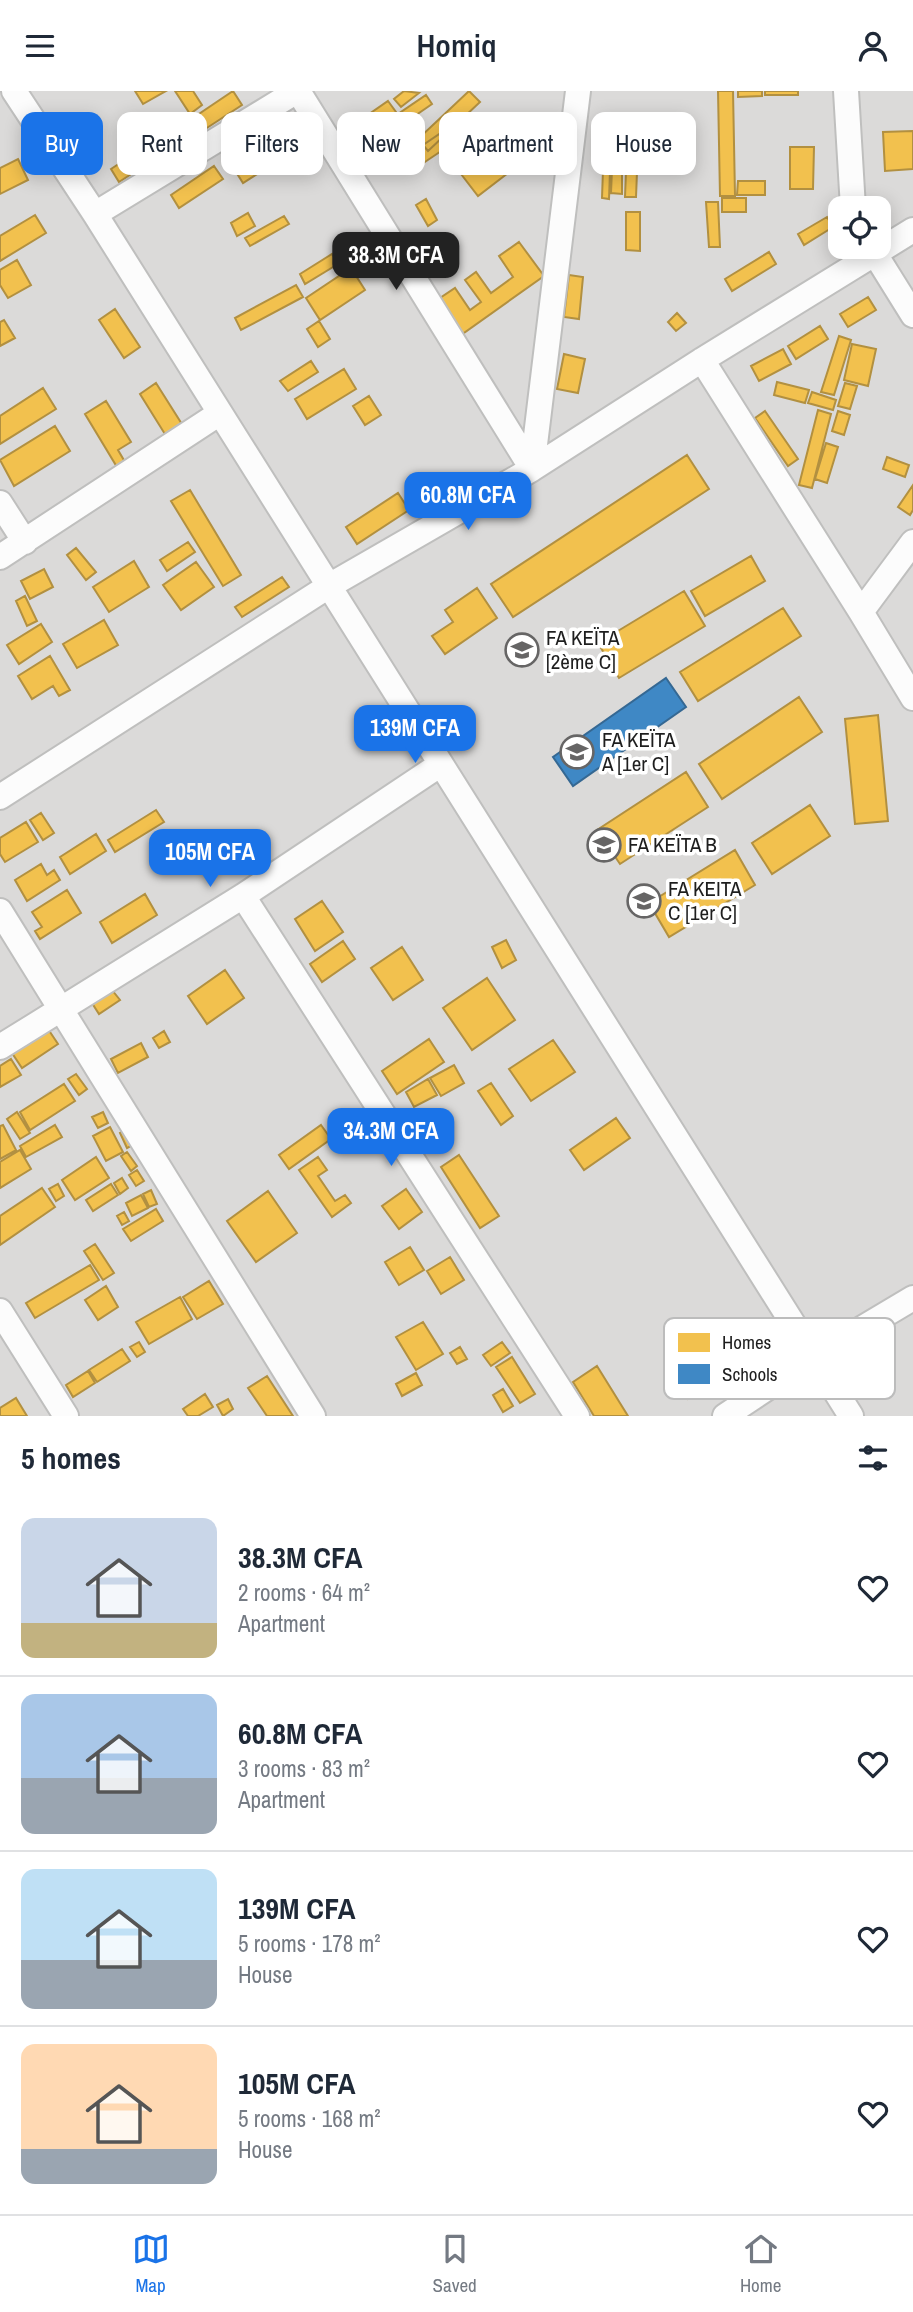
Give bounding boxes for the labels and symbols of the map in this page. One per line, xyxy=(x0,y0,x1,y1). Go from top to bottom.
pin: 38.3M CFA xyxy=(316,233,476,292)
pin: 60.8M CFA xyxy=(388,473,548,532)
place label: FA KEÏTA [2ème C] xyxy=(546,623,620,676)
school or university icon: FA KEÏTA [2ème C] xyxy=(503,631,541,669)
pin: 139M CFA xyxy=(343,705,487,765)
place label: FA KEÏTA A [1er C] xyxy=(601,725,676,778)
school or university icon: FA KEÏTA A [1er C] xyxy=(558,733,596,771)
school or university icon: FA KEÏTA B xyxy=(585,826,623,864)
pin: 105M CFA xyxy=(138,829,282,889)
place label: FA KEÏTA B xyxy=(628,830,717,859)
place label: FA KEITA C [1er C] xyxy=(668,874,742,927)
school or university icon: FA KEITA C [1er C] xyxy=(625,882,663,920)
pin: 34.3M CFA xyxy=(311,1109,471,1168)
legend xyxy=(664,1318,895,1399)
text: Homes xyxy=(722,1329,772,1355)
text: Schools xyxy=(722,1361,778,1387)

